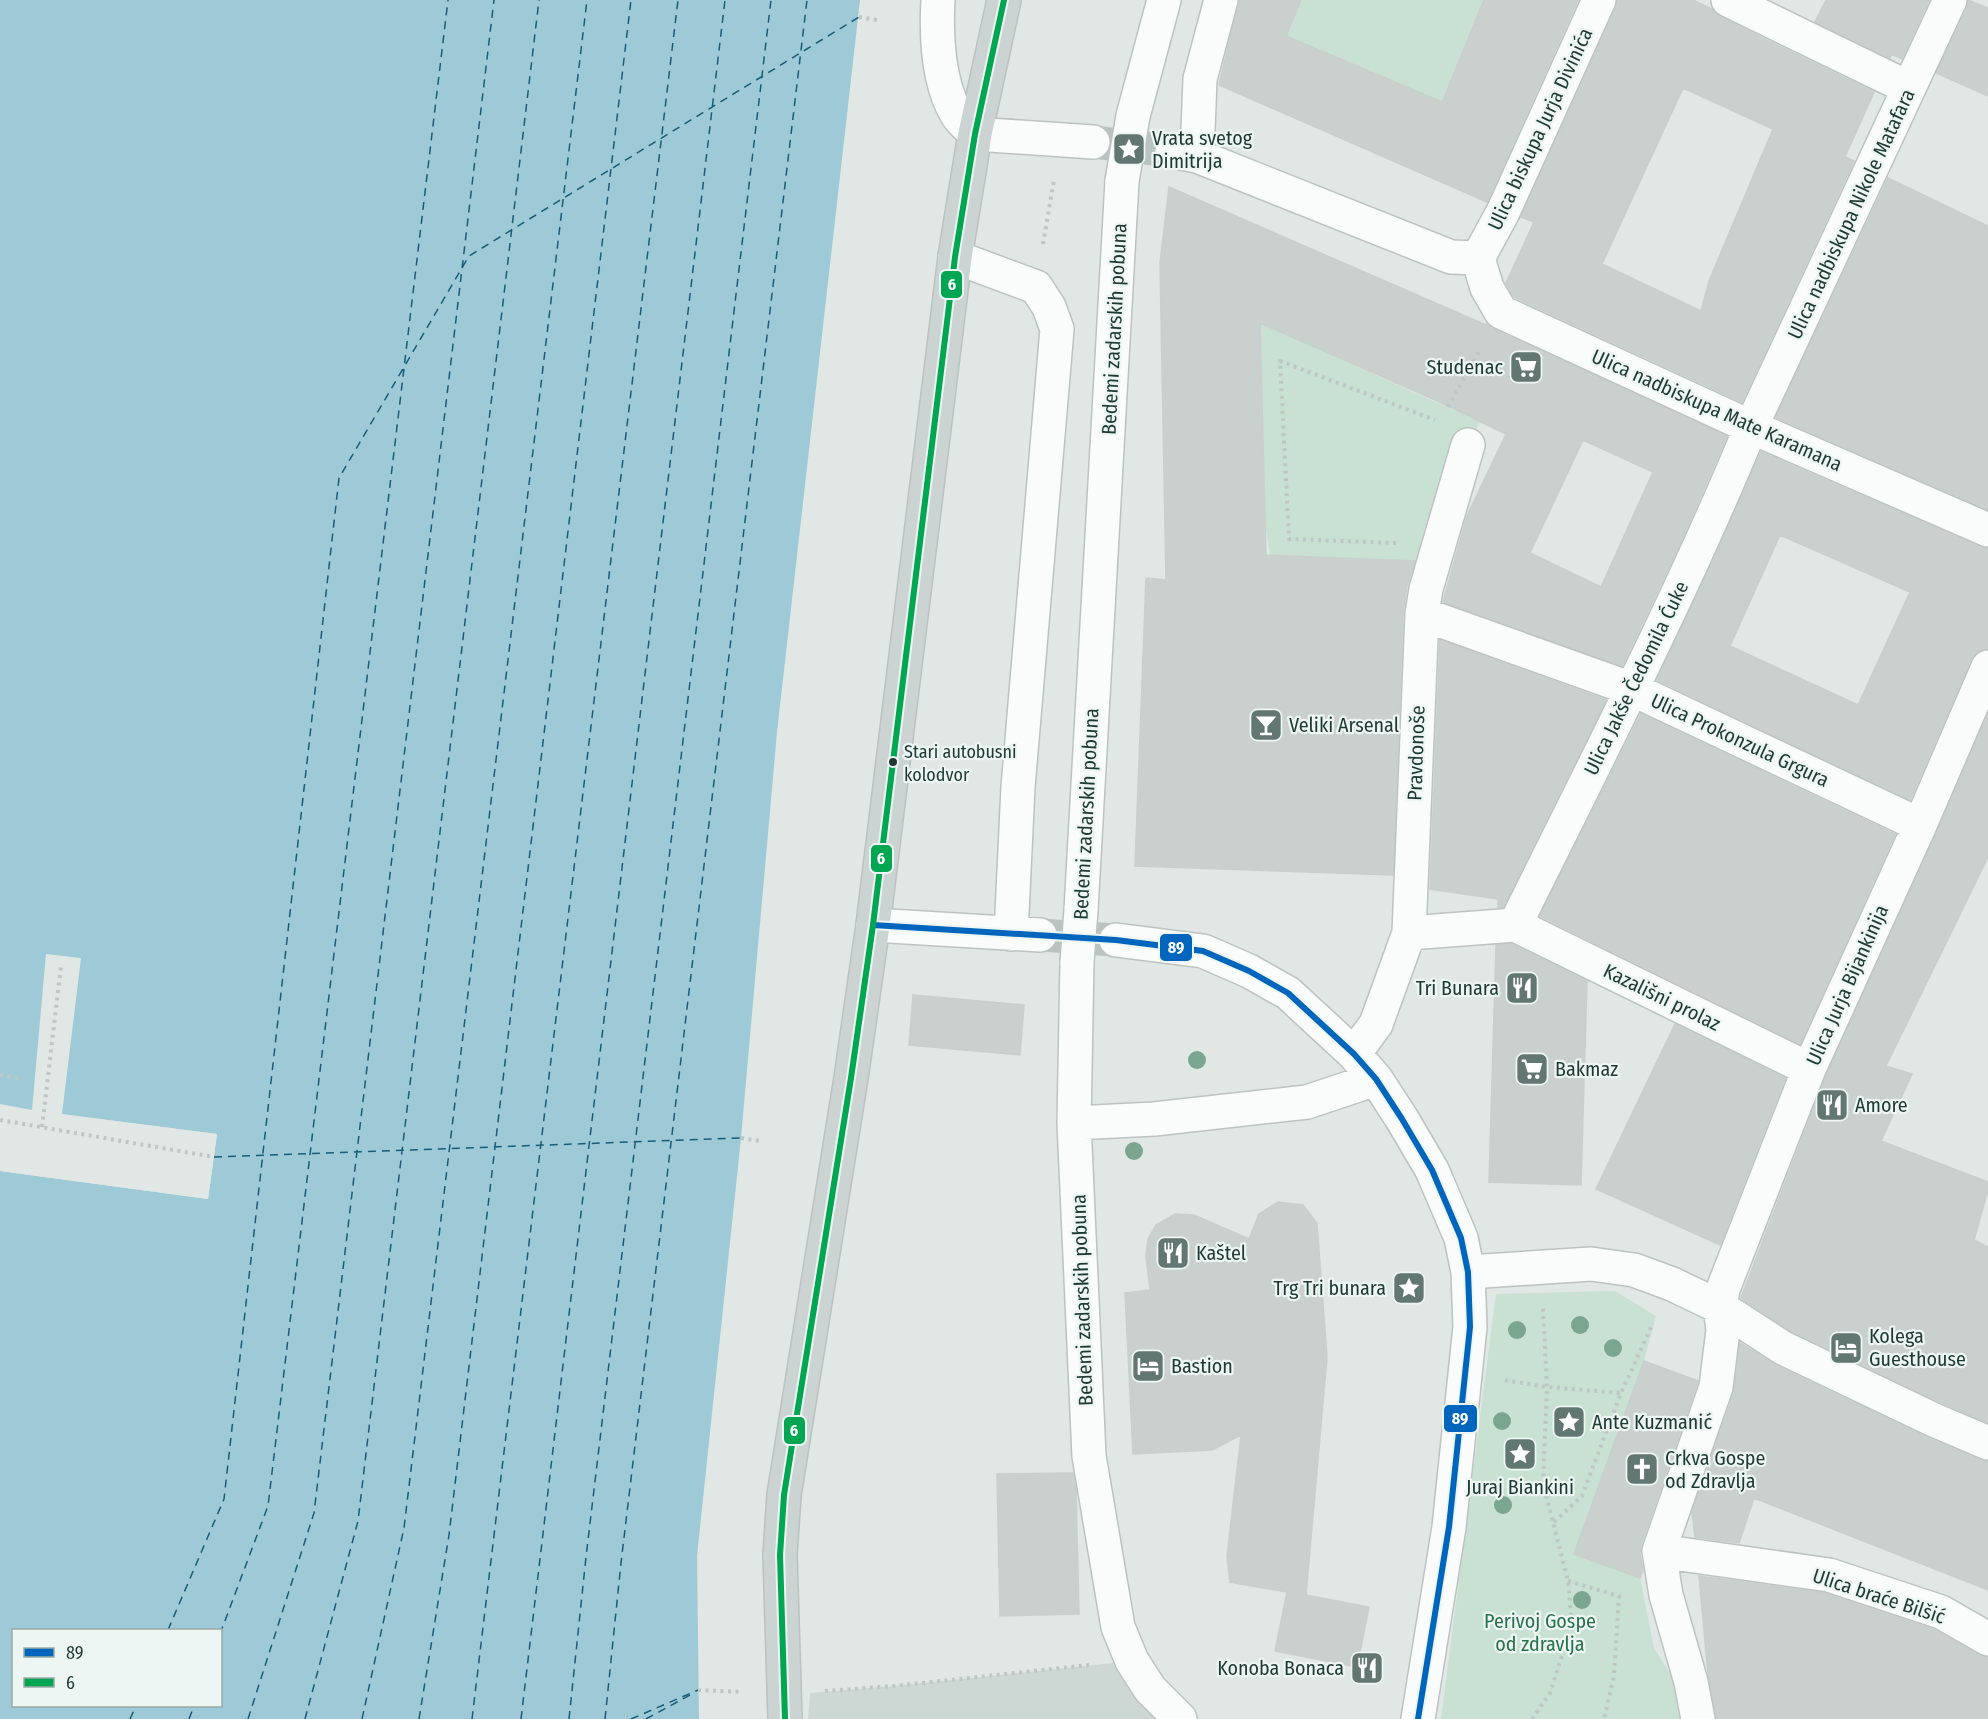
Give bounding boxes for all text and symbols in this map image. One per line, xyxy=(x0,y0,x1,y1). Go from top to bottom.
street label: Ulica biskupa Jurja Divinića xyxy=(1483,24,1597,234)
street label: Ulica nadbiskupa Nikole Matafara xyxy=(1782,85,1920,343)
place label: Vrata svetog Dimitrija xyxy=(1152,126,1253,173)
place icon: Vrata svetog Dimitrija xyxy=(1111,131,1147,167)
street label: Bedemi zadarskih pobuna xyxy=(1096,223,1132,435)
line badge: 6 xyxy=(940,270,963,299)
text: 6 xyxy=(948,275,956,294)
street label: Ulica nadbiskupa Mate Karamana xyxy=(1588,344,1846,476)
supermarket icon: Studenac xyxy=(1508,349,1544,385)
place label: Studenac xyxy=(1427,355,1503,379)
street label: Ulica Jakše Čedomila Ćuke xyxy=(1579,577,1693,779)
street label: Ulica Prokonzula Grgura xyxy=(1647,688,1833,792)
street label: Pravdonoše xyxy=(1402,705,1430,801)
bar icon: Veliki Arsenal xyxy=(1248,707,1284,743)
street label: Bedemi zadarskih pobuna xyxy=(1068,708,1104,920)
place label: Veliki Arsenal xyxy=(1289,713,1399,737)
place label: Stari autobusni kolodvor xyxy=(904,741,1017,786)
marker: Stari autobusni kolodvor xyxy=(887,756,899,768)
line badge: 6 xyxy=(870,844,893,873)
text: 6 xyxy=(877,849,885,868)
street label: Ulica Jurja Bijankinija xyxy=(1801,901,1893,1069)
line badge: 89 xyxy=(1159,933,1193,962)
text: 89 xyxy=(1168,938,1184,957)
street label: Kazališni prolaz xyxy=(1600,958,1724,1036)
restaurant icon: Tri Bunara xyxy=(1504,970,1540,1006)
place label: Tri Bunara xyxy=(1416,976,1499,1000)
supermarket icon: Bakmaz xyxy=(1514,1051,1550,1087)
place label: Bakmaz xyxy=(1555,1057,1618,1081)
restaurant icon: Amore xyxy=(1814,1087,1850,1123)
place label: Amore xyxy=(1855,1093,1908,1117)
street label: Bedemi zadarskih pobuna xyxy=(1066,1194,1098,1406)
restaurant icon: Kaštel xyxy=(1155,1235,1191,1271)
place label: Kaštel xyxy=(1196,1241,1246,1265)
place icon: Trg Tri bunara xyxy=(1391,1270,1427,1306)
place label: Trg Tri bunara xyxy=(1274,1276,1386,1300)
place label: Kolega Guesthouse xyxy=(1869,1324,1966,1371)
hotel icon: Kolega Guesthouse xyxy=(1828,1330,1864,1366)
hotel icon: Bastion xyxy=(1130,1348,1166,1384)
place label: Bastion xyxy=(1171,1354,1233,1378)
line badge: 89 xyxy=(1443,1404,1478,1433)
place icon: Ante Kuzmanić xyxy=(1551,1404,1587,1440)
text: 89 xyxy=(1452,1409,1468,1428)
place label: Ante Kuzmanić xyxy=(1592,1410,1712,1434)
line badge: 6 xyxy=(783,1416,806,1445)
text: 6 xyxy=(790,1421,798,1440)
place icon: Juraj Biankini xyxy=(1502,1436,1538,1472)
place label: Crkva Gospe od Zdravlja xyxy=(1665,1446,1765,1493)
church icon: Crkva Gospe od Zdravlja xyxy=(1624,1451,1660,1487)
place label: Juraj Biankini xyxy=(1466,1475,1574,1499)
street label: Ulica braće Bilšić xyxy=(1810,1563,1949,1629)
park label: Perivoj Gospe od zdravlja xyxy=(1484,1609,1596,1656)
legend xyxy=(12,1629,222,1707)
text: 89 xyxy=(66,1642,84,1664)
restaurant icon: Konoba Bonaca xyxy=(1349,1650,1385,1686)
place label: Konoba Bonaca xyxy=(1217,1656,1344,1680)
text: 6 xyxy=(66,1672,75,1694)

